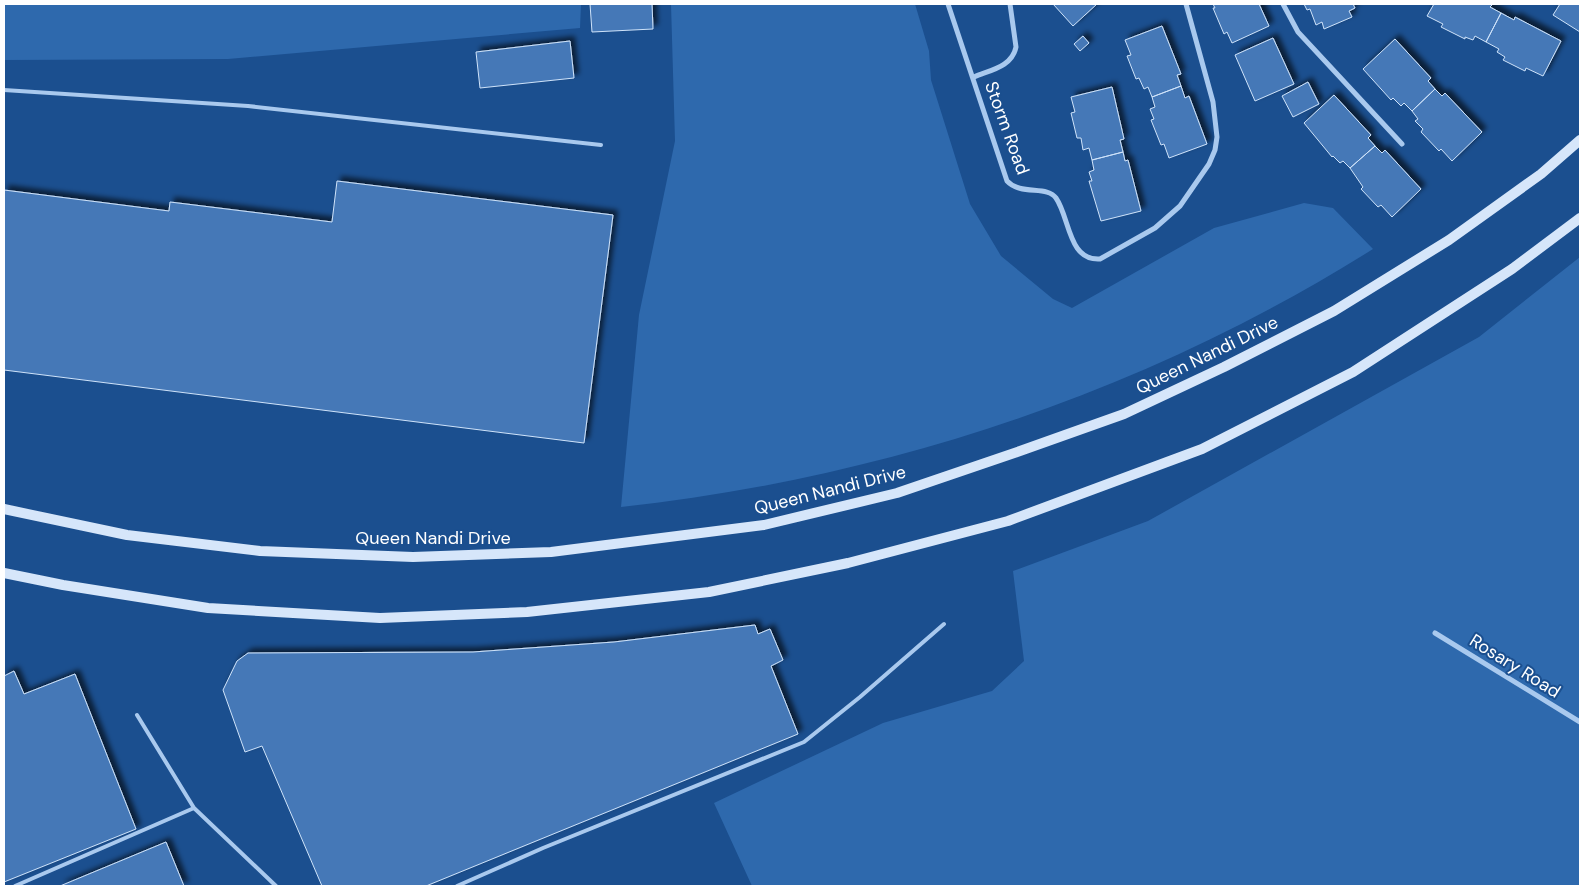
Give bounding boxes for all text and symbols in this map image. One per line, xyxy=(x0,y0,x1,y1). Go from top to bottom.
street label: Storm Road xyxy=(979,78,1035,178)
street label: Queen Nandi Drive xyxy=(1132,310,1282,400)
street label: Queen Nandi Drive xyxy=(752,460,908,520)
street label: Queen Nandi Drive xyxy=(355,526,511,550)
street label: Rosary Road xyxy=(1465,629,1565,703)

